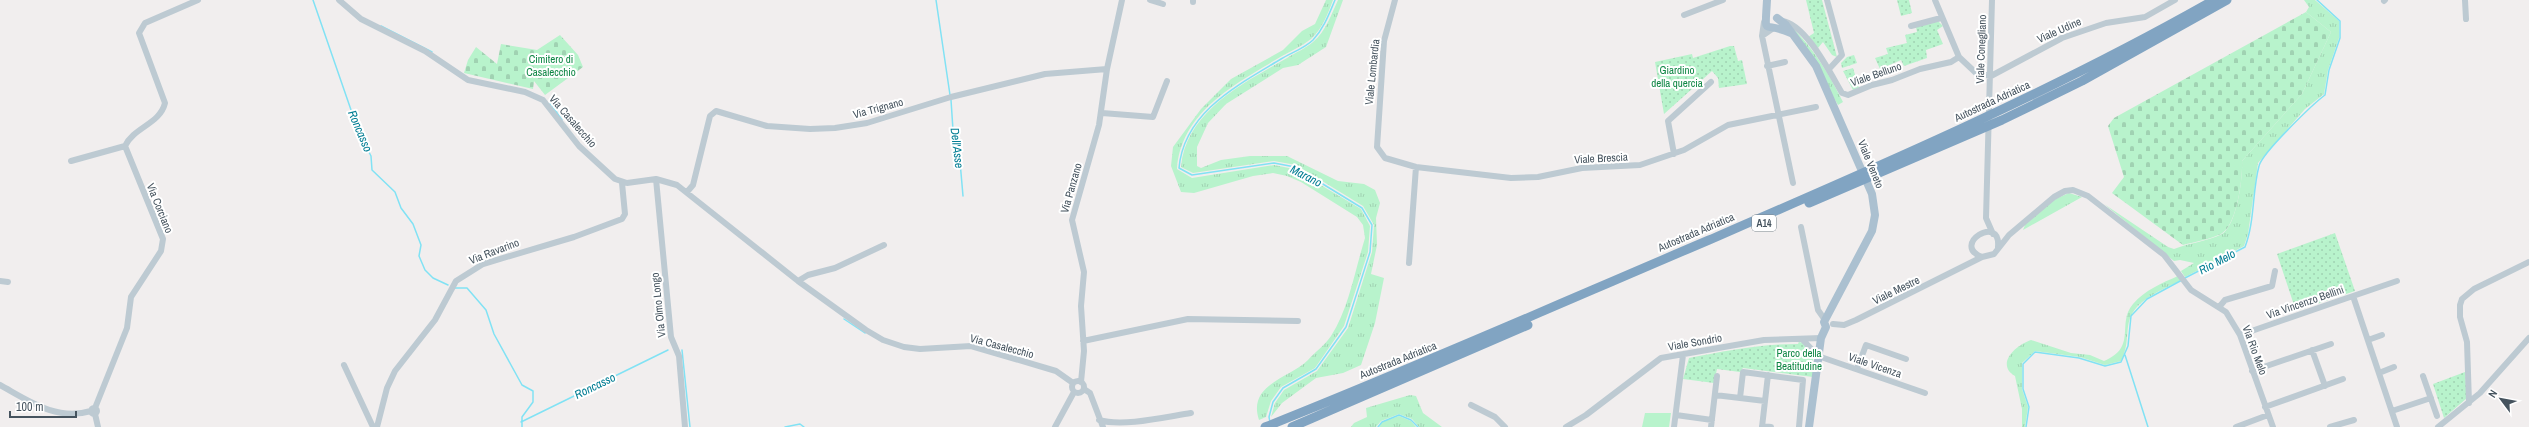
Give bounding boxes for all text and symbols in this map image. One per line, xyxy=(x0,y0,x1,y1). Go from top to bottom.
street label: Viale Conegliano xyxy=(1973,14,1989,84)
street label: Viale Udine xyxy=(2035,14,2083,46)
street label: Viale Lombardia xyxy=(1362,38,1382,106)
park label: Cimitero di Casalecchio xyxy=(526,52,576,79)
street label: Viale Belluno xyxy=(1849,59,1903,89)
park label: Giardino della quercia xyxy=(1651,63,1703,90)
street label: Autostrada Adriatica xyxy=(1951,77,2032,125)
street label: Via Casalecchio xyxy=(546,92,600,150)
street label: Via Trignano xyxy=(851,95,905,121)
water label: Roncasso xyxy=(344,108,376,155)
water label: Dell'Asse xyxy=(947,127,967,170)
street label: Viale Veneto xyxy=(1855,138,1887,190)
street label: Viale Brescia xyxy=(1574,150,1628,166)
street label: Via Panzano xyxy=(1057,161,1085,215)
water label: Marano xyxy=(1287,161,1325,191)
street label: Via Corciano xyxy=(144,181,176,235)
street label: Autostrada Adriatica xyxy=(1655,210,1736,255)
road number: A14 xyxy=(1752,215,1776,231)
street label: Via Ravarino xyxy=(467,235,521,267)
water label: Rio Melo xyxy=(2196,245,2239,278)
street label: Via Olmo Longo xyxy=(648,272,668,338)
street label: Viale Mestre xyxy=(1870,273,1922,307)
street label: Via Vincenzo Bellini xyxy=(2264,282,2346,322)
street label: Via Rio Melo xyxy=(2240,323,2270,377)
street label: Viale Sondrio xyxy=(1667,330,1723,354)
street label: Via Casalecchio xyxy=(969,331,1035,361)
street label: Autostrada Adriatica xyxy=(1357,338,1439,382)
park label: Parco della Beatitudine xyxy=(1776,346,1822,373)
street label: Viale Vicenza xyxy=(1847,349,1903,381)
water label: Roncasso xyxy=(572,369,619,403)
north arrow xyxy=(2481,379,2521,419)
text: N xyxy=(2485,387,2500,400)
scale bar xyxy=(10,393,76,419)
text: 100 m xyxy=(16,399,43,415)

